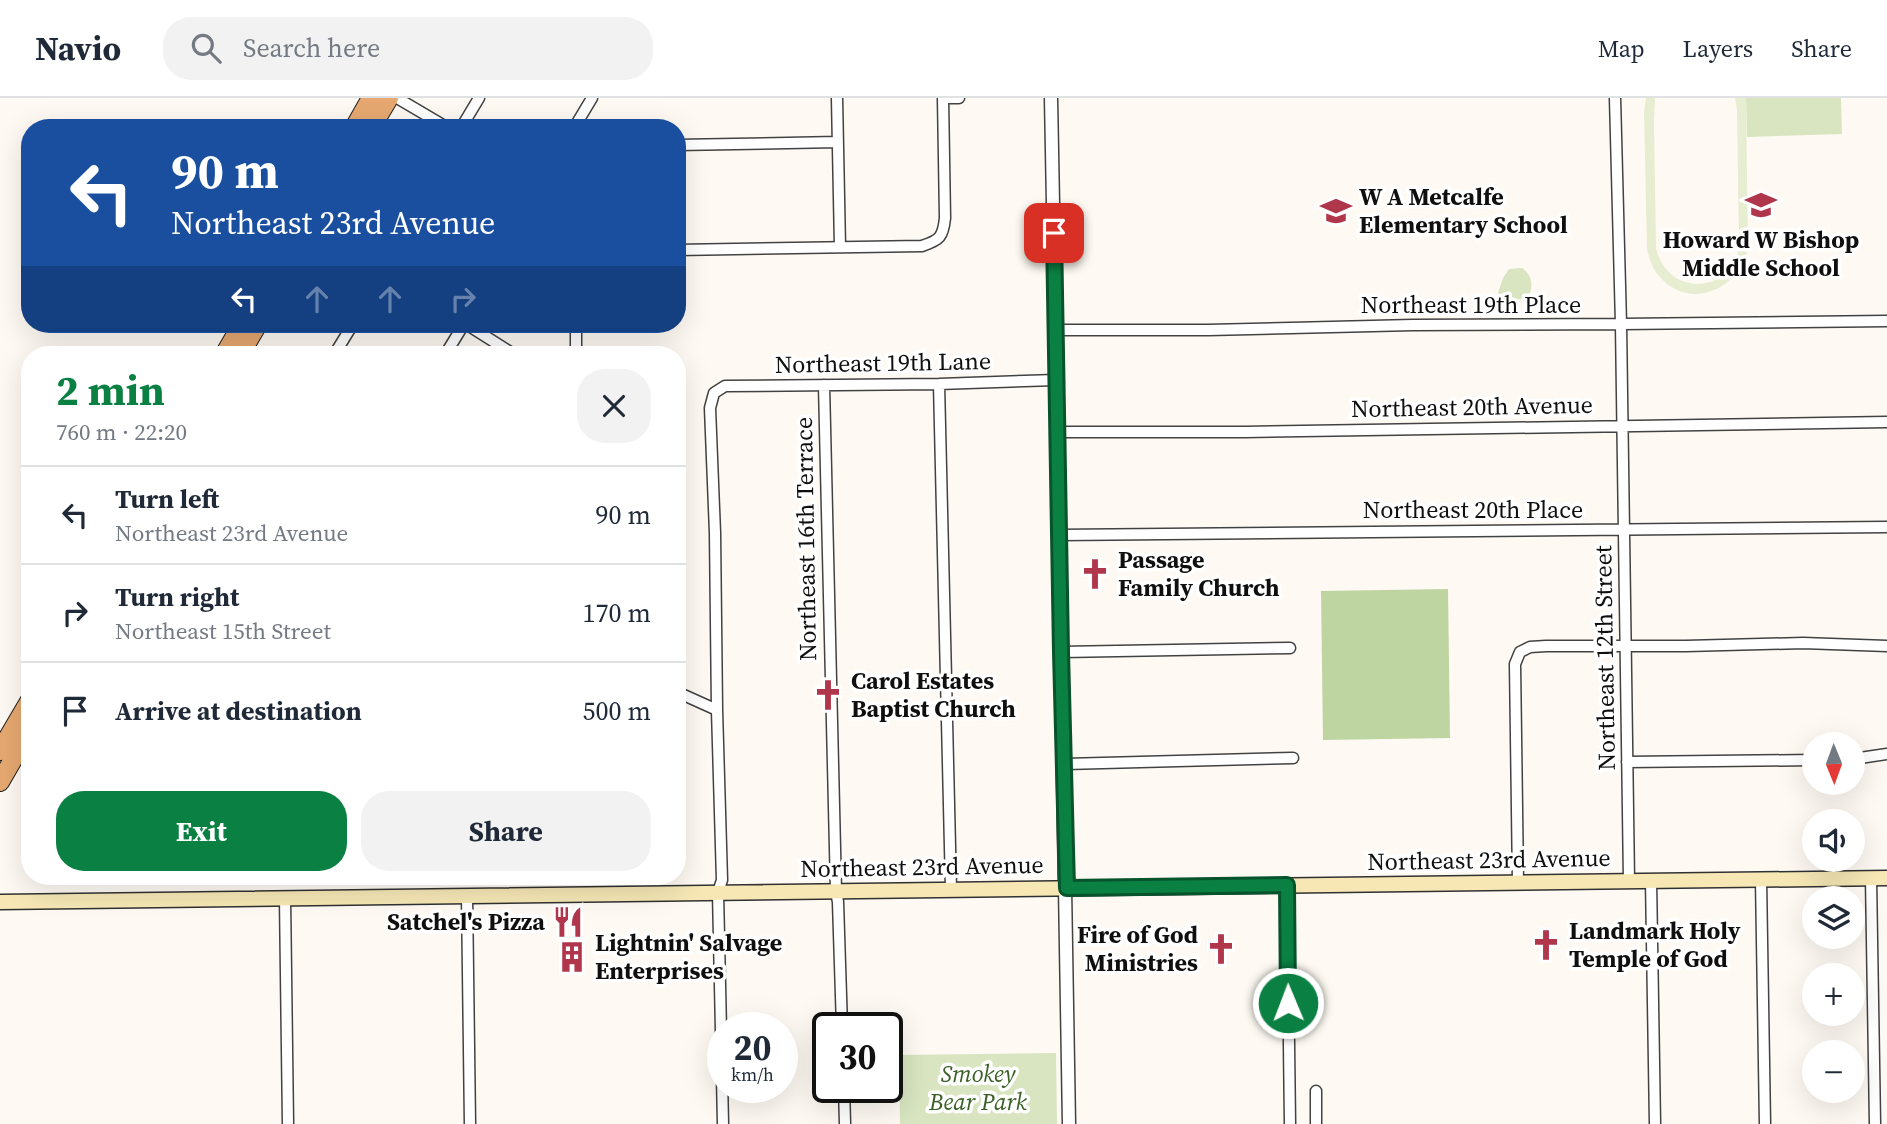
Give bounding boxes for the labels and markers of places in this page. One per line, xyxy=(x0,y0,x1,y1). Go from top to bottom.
place label: W A Metcalfe Elementary School xyxy=(1359,180,1568,241)
school or university icon: Howard W Bishop Middle School xyxy=(1744,188,1778,222)
school or university icon: W A Metcalfe Elementary School xyxy=(1319,194,1353,228)
pin xyxy=(1024,203,1084,263)
place label: Howard W Bishop Middle School xyxy=(1663,223,1859,284)
place label: Passage Family Church xyxy=(1118,543,1280,604)
church icon: Passage Family Church xyxy=(1078,557,1112,591)
place label: Carol Estates Baptist Church xyxy=(851,664,1016,725)
church icon: Carol Estates Baptist Church xyxy=(811,678,845,712)
place label: Satchel's Pizza xyxy=(387,905,545,938)
restaurant icon: Satchel's Pizza xyxy=(551,905,585,939)
place label: Landmark Holy Temple of God xyxy=(1569,914,1741,975)
place label: Fire of God Ministries xyxy=(1077,918,1198,979)
place label: Lightnin' Salvage Enterprises xyxy=(595,926,782,987)
church icon: Landmark Holy Temple of God xyxy=(1529,928,1563,962)
church icon: Fire of God Ministries xyxy=(1204,932,1238,966)
building icon: Lightnin' Salvage Enterprises xyxy=(555,940,589,974)

